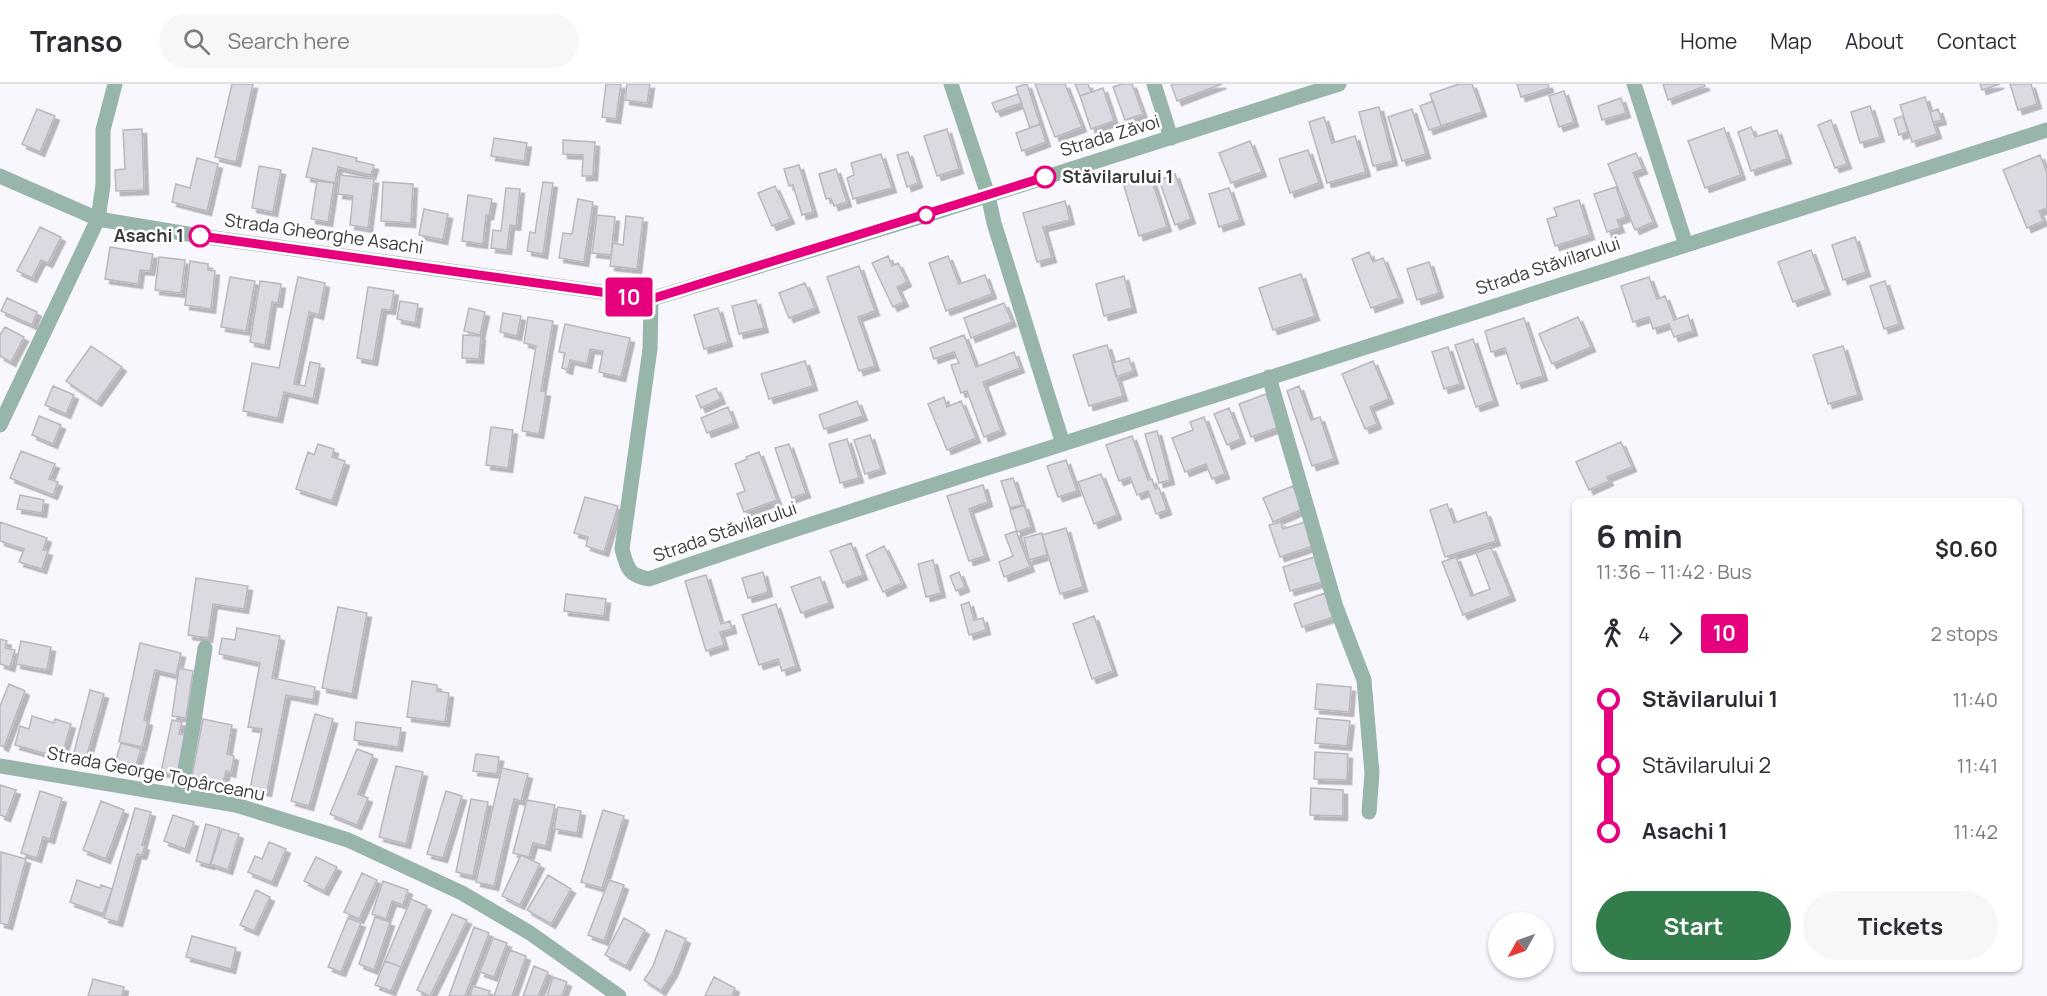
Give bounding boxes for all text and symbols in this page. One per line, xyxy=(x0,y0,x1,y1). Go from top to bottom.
search box xyxy=(159,14,579,68)
text: Transo xyxy=(30,22,123,60)
icon: search xyxy=(180,25,213,58)
text: Search here xyxy=(228,26,350,56)
text: Home xyxy=(1680,27,1737,55)
text: Map xyxy=(1770,27,1812,55)
text: About xyxy=(1845,27,1904,55)
text: Contact xyxy=(1937,27,2017,55)
street label: Strada Zăvoi xyxy=(1057,109,1162,162)
place label: Stăvilarului 1 xyxy=(1062,164,1173,188)
marker: Stăvilarului 1 xyxy=(1034,166,1056,188)
unlabelled marker xyxy=(917,206,935,224)
street label: Strada Gheorghe Asachi xyxy=(223,207,425,259)
place label: Asachi 1 xyxy=(114,223,184,247)
marker: Asachi 1 xyxy=(189,225,211,247)
street label: Strada Stăvilarului xyxy=(1472,230,1623,300)
line badge: 10 xyxy=(602,278,656,316)
text: 10 xyxy=(617,283,641,311)
street label: Strada Stăvilarului xyxy=(650,495,800,567)
text: 6 min xyxy=(1596,513,1683,558)
text: $0.60 xyxy=(1935,534,1998,564)
text: 11:36 – 11:42 · Bus xyxy=(1596,558,1752,585)
icon: walk xyxy=(1596,617,1629,650)
icon: forward xyxy=(1659,617,1692,650)
text: 10 xyxy=(1713,619,1736,647)
text: 4 xyxy=(1638,620,1650,647)
text: 2 stops xyxy=(1930,620,1998,647)
text: Stăvilarului 1 xyxy=(1642,684,1778,714)
text: 11:40 xyxy=(1952,686,1998,713)
street label: Strada George Topârceanu xyxy=(45,740,267,806)
text: Stăvilarului 2 xyxy=(1642,750,1771,780)
text: 11:41 xyxy=(1957,752,1998,779)
text: Asachi 1 xyxy=(1642,816,1728,846)
text: 11:42 xyxy=(1953,818,1998,845)
button: Start xyxy=(1596,891,1791,960)
button: Tickets xyxy=(1803,891,1998,960)
north arrow xyxy=(1488,912,1554,978)
map controls xyxy=(1488,912,1554,978)

